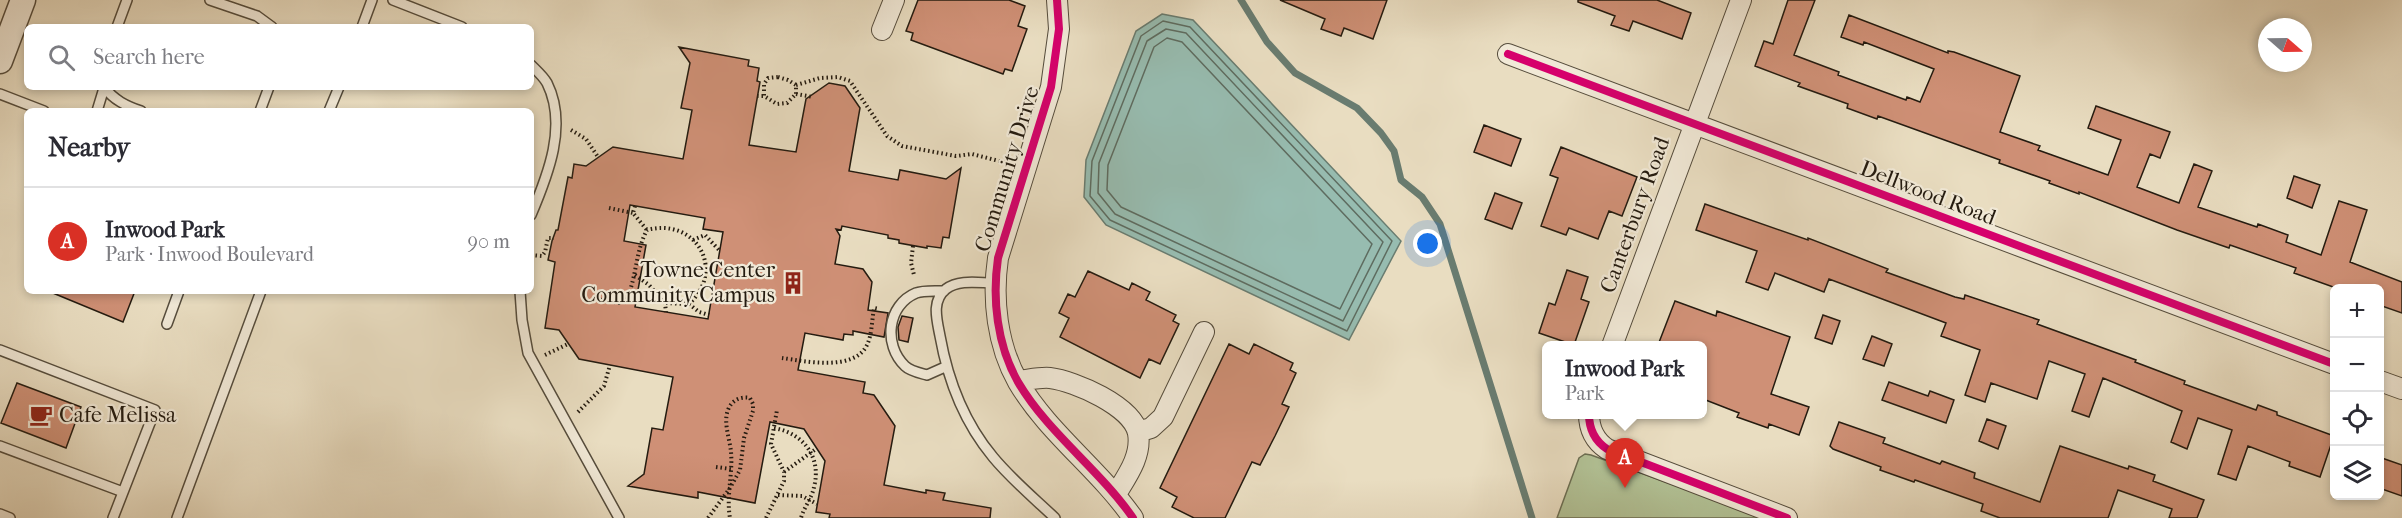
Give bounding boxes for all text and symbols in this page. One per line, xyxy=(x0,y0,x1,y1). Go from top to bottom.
north arrow xyxy=(2258,18,2312,72)
search box xyxy=(24,24,534,90)
icon: search xyxy=(45,41,78,74)
text: Search here xyxy=(93,44,205,70)
street label: Community Drive xyxy=(969,83,1045,255)
text: Nearby xyxy=(48,132,130,163)
street label: Canterbury Road xyxy=(1595,132,1676,297)
street label: Dellwood Road xyxy=(1856,155,2001,231)
text: Inwood Park xyxy=(105,217,225,243)
your location xyxy=(1413,229,1442,258)
text: A xyxy=(61,230,74,253)
text: 90 m xyxy=(468,230,510,253)
text: Park · Inwood Boulevard xyxy=(105,243,314,266)
place label: Towne Center Community Campus xyxy=(581,257,776,308)
building icon: Towne Center Community Campus xyxy=(780,270,806,296)
map controls xyxy=(2330,284,2384,500)
button: + xyxy=(2330,284,2384,338)
button: − xyxy=(2330,338,2384,392)
popup xyxy=(1542,341,1707,419)
text: Inwood Park xyxy=(1565,356,1684,382)
text: Park xyxy=(1565,382,1604,405)
button: locate xyxy=(2330,392,2384,446)
cafe icon: Cafe Melissa xyxy=(28,402,54,428)
place label: Cafe Melissa xyxy=(59,402,177,428)
pin: A xyxy=(1606,438,1644,488)
button: layers xyxy=(2330,446,2384,500)

